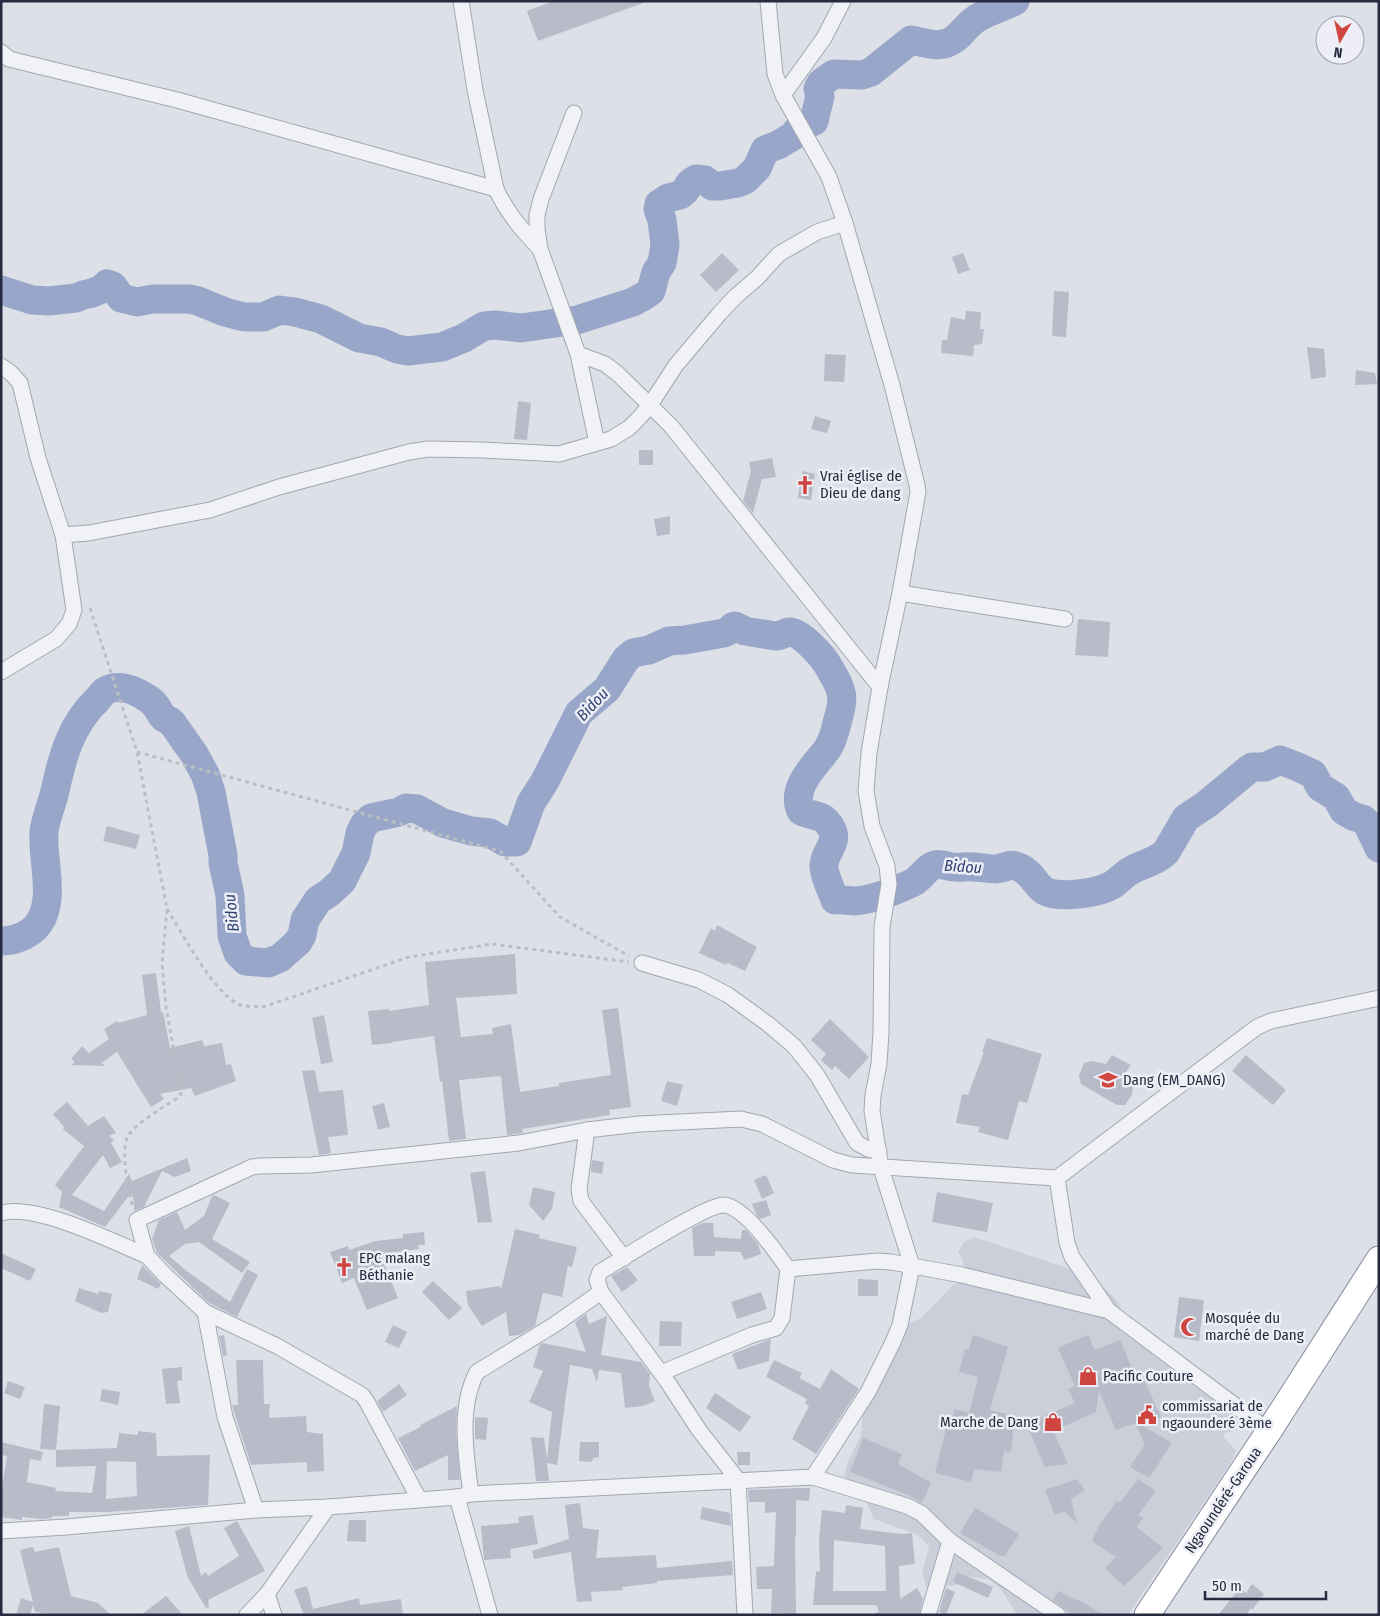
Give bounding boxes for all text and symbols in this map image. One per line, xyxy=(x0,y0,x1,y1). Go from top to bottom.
north arrow xyxy=(1315,15,1365,65)
text: N xyxy=(1333,43,1344,61)
place label: Vrai église de Dieu de dang xyxy=(820,467,902,502)
church icon: Vrai église de Dieu de dang xyxy=(794,474,816,496)
water label: Bidou xyxy=(572,684,612,725)
water label: Bidou xyxy=(943,856,983,877)
water label: Bidou xyxy=(220,893,243,933)
school or university icon: Dang (EM_DANG) xyxy=(1097,1069,1119,1091)
place label: Dang (EM_DANG) xyxy=(1123,1071,1225,1089)
place label: EPC malang Béthanie xyxy=(359,1249,430,1284)
church icon: EPC malang Béthanie xyxy=(333,1256,355,1278)
place label: Mosquée du marché de Dang xyxy=(1205,1309,1304,1344)
mosque icon: Mosquée du marché de Dang xyxy=(1179,1316,1201,1338)
shop icon: Pacific Couture xyxy=(1077,1365,1099,1387)
place label: Pacific Couture xyxy=(1103,1367,1193,1385)
place label: commissariat de ngaounderé 3ème xyxy=(1162,1397,1272,1432)
public building icon: commissariat de ngaounderé 3ème xyxy=(1136,1404,1158,1426)
shop icon: Marche de Dang xyxy=(1042,1411,1064,1433)
place label: Marche de Dang xyxy=(940,1413,1038,1431)
street label: Ngaoundéré-Garoua xyxy=(1181,1444,1265,1556)
scale bar xyxy=(1205,1568,1326,1600)
text: 50 m xyxy=(1212,1577,1242,1595)

